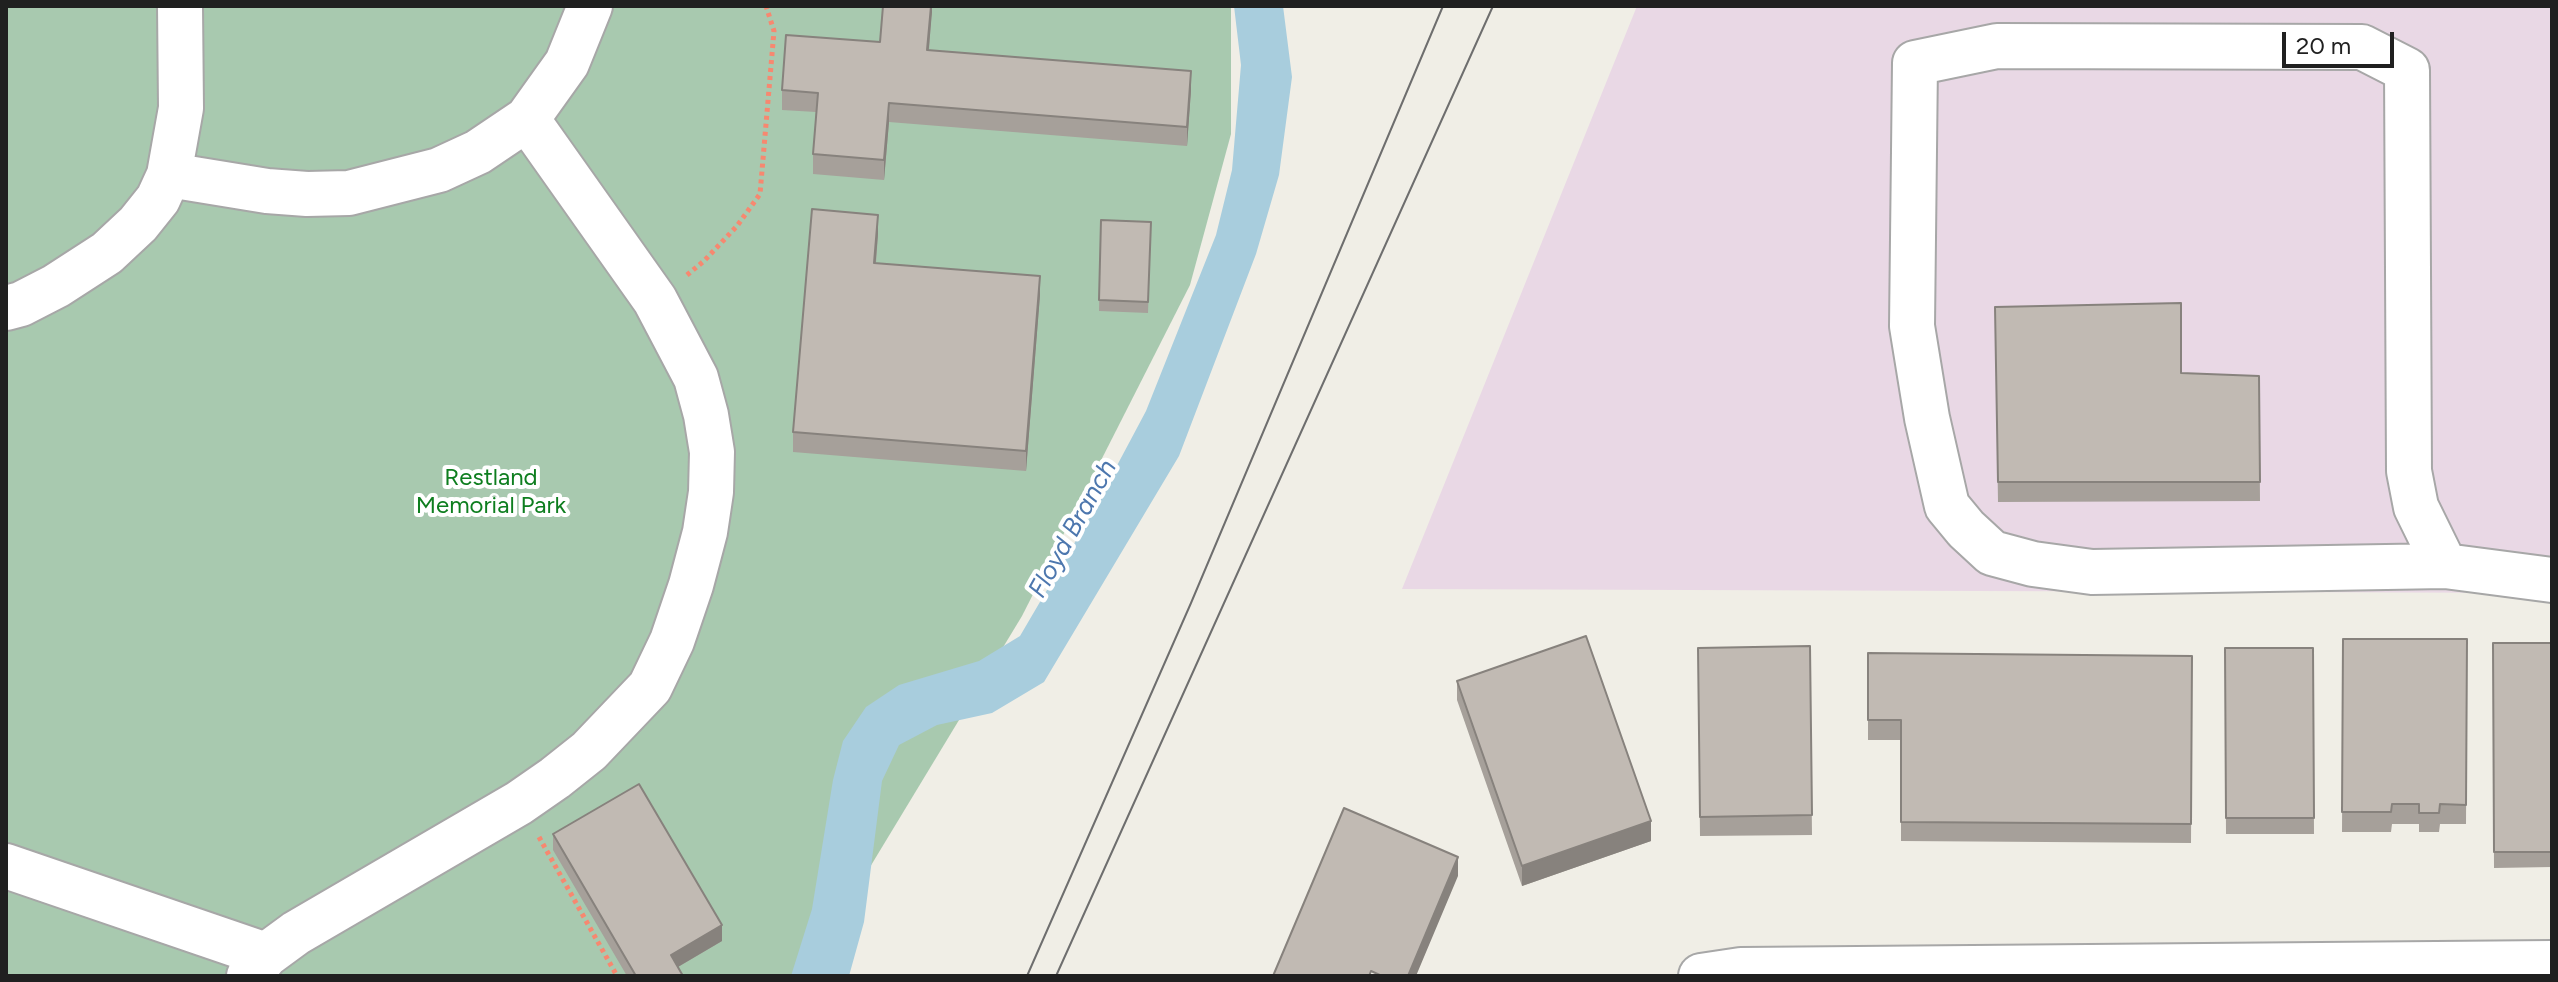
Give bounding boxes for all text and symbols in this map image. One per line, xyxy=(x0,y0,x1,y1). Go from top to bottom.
scale bar xyxy=(2286,16,2398,66)
text: 20 m xyxy=(2296,31,2351,60)
water label: Floyd Branch xyxy=(1022,455,1124,603)
park label: Restland Memorial Park xyxy=(416,464,566,520)

